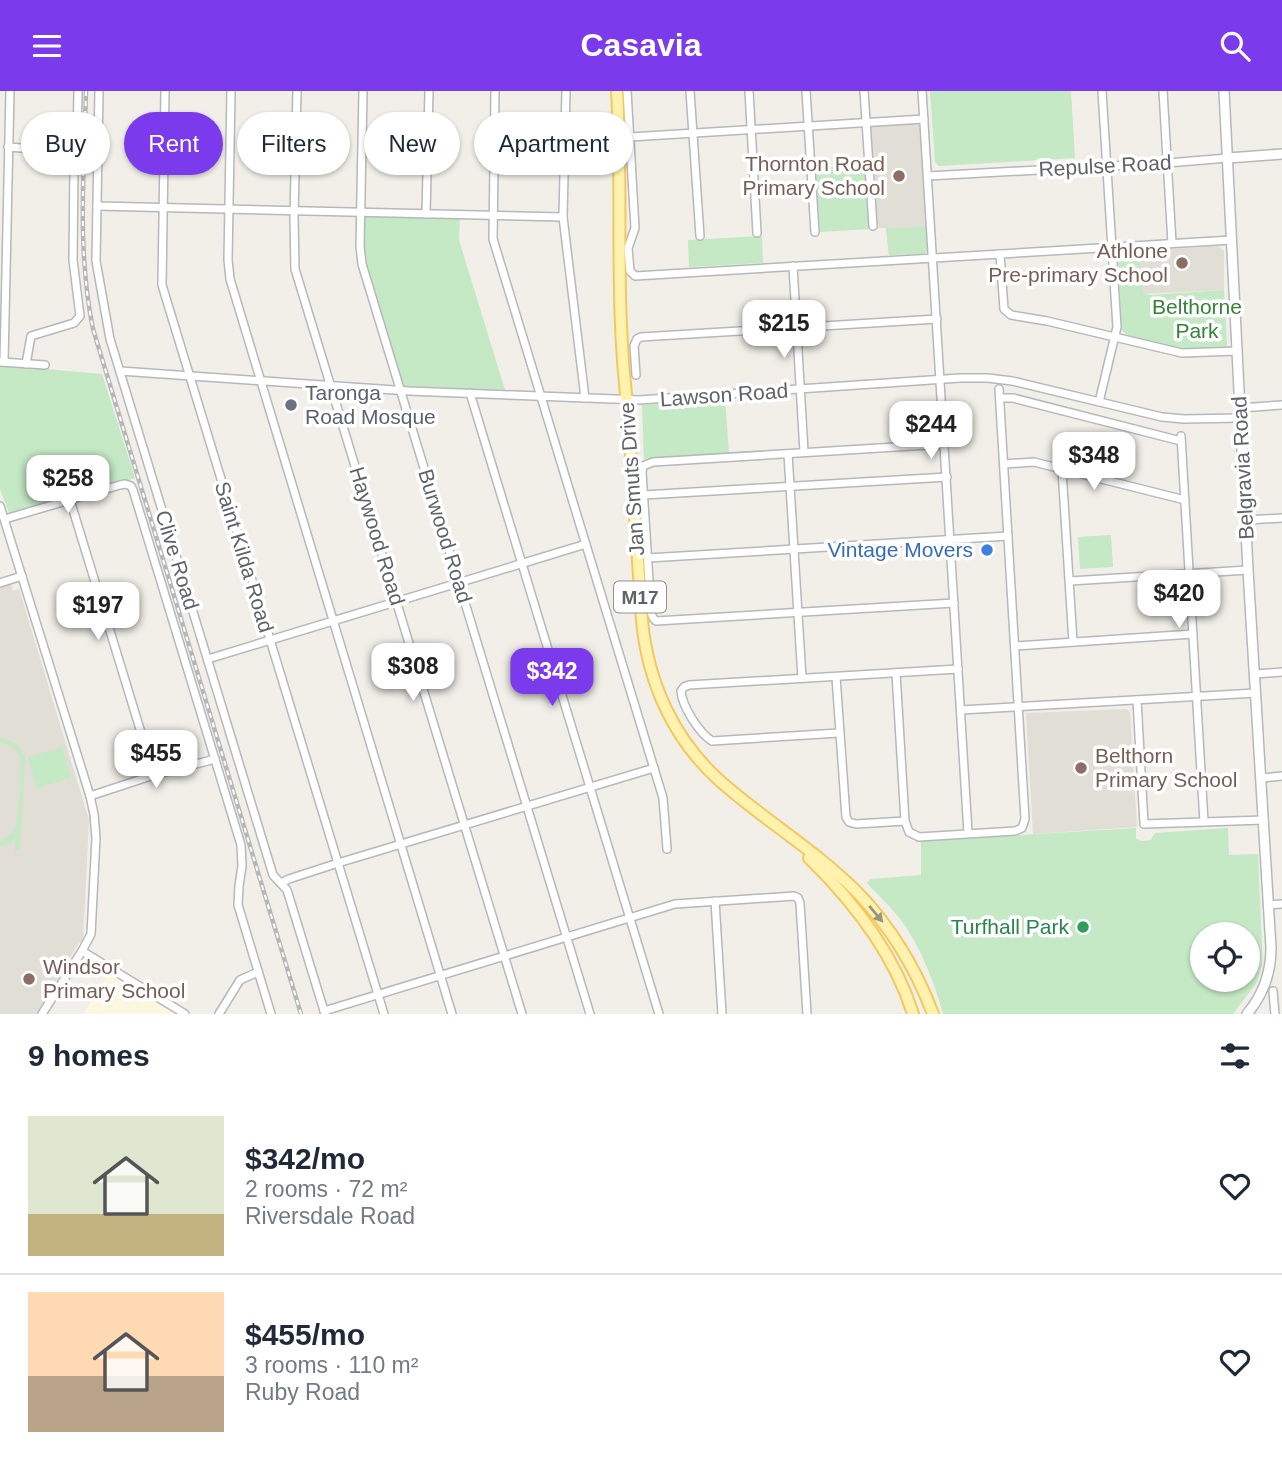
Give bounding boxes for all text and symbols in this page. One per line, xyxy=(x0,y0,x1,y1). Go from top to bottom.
icon: menu xyxy=(28,27,66,65)
text: Casavia xyxy=(581,27,701,63)
icon: search xyxy=(1216,27,1254,65)
chip: Buy xyxy=(21,112,110,175)
chip: Rent xyxy=(124,112,223,175)
chip: Filters xyxy=(237,112,350,175)
chip: New xyxy=(364,112,460,175)
chip: Apartment xyxy=(474,112,633,175)
street label: Repulse Road xyxy=(1038,151,1172,180)
place label: Thornton Road Primary School xyxy=(743,152,885,199)
marker: Thornton Road Primary School xyxy=(891,168,907,184)
place label: Athlone Pre-primary School xyxy=(988,239,1168,286)
marker: Athlone Pre-primary School xyxy=(1174,255,1190,271)
park label: Belthorne Park xyxy=(1152,295,1242,342)
pin: $215 xyxy=(743,301,825,360)
text: $215 xyxy=(758,310,810,336)
street label: Lawson Road xyxy=(659,379,789,410)
place label: Taronga Road Mosque xyxy=(305,381,436,428)
street label: Belgravia Road xyxy=(1227,396,1258,540)
marker: Taronga Road Mosque xyxy=(283,397,299,413)
street label: Jan Smuts Drive xyxy=(615,401,648,557)
pin: $244 xyxy=(890,401,972,461)
text: $244 xyxy=(905,411,957,437)
pin: $348 xyxy=(1053,433,1135,492)
text: $348 xyxy=(1068,442,1120,468)
pin: $258 xyxy=(27,455,109,515)
street label: Haywood Road xyxy=(345,464,409,608)
text: $258 xyxy=(42,465,94,491)
street label: Burwood Road xyxy=(414,466,477,606)
street label: Saint Kilda Road xyxy=(211,479,278,635)
street label: Clive Road xyxy=(151,507,203,612)
place label: Vintage Movers xyxy=(827,538,973,561)
marker: Vintage Movers xyxy=(979,542,995,558)
pin: $420 xyxy=(1138,571,1220,630)
text: $420 xyxy=(1153,580,1205,606)
pin: $197 xyxy=(57,582,139,642)
road number: M17 xyxy=(614,582,666,613)
text: $197 xyxy=(72,592,124,618)
pin: $308 xyxy=(372,643,454,703)
pin: $342 xyxy=(511,649,593,708)
text: $308 xyxy=(387,653,439,679)
text: $342 xyxy=(526,658,578,684)
pin: $455 xyxy=(115,731,197,790)
text: $455 xyxy=(130,740,182,766)
place label: Belthorn Primary School xyxy=(1095,744,1237,791)
marker: Belthorn Primary School xyxy=(1073,760,1089,776)
one-way arrow xyxy=(868,905,883,922)
place label: Turfhall Park xyxy=(951,915,1069,938)
marker: Turfhall Park xyxy=(1075,919,1091,935)
map controls xyxy=(1190,922,1260,992)
button: locate xyxy=(1190,922,1260,992)
place label: Windsor Primary School xyxy=(43,955,185,1002)
marker: Windsor Primary School xyxy=(21,971,37,987)
icon: filters xyxy=(1216,1037,1254,1075)
text: 9 homes xyxy=(28,1039,150,1072)
text: $342/mo xyxy=(245,1142,365,1175)
icon: home xyxy=(84,1144,168,1228)
icon: heart xyxy=(1216,1167,1254,1205)
text: 2 rooms · 72 m² xyxy=(245,1176,407,1202)
text: Riversdale Road xyxy=(245,1203,415,1229)
text: $455/mo xyxy=(245,1318,365,1351)
icon: home xyxy=(84,1320,168,1404)
icon: heart xyxy=(1216,1343,1254,1381)
text: 3 rooms · 110 m² xyxy=(245,1352,418,1378)
text: Ruby Road xyxy=(245,1379,360,1405)

